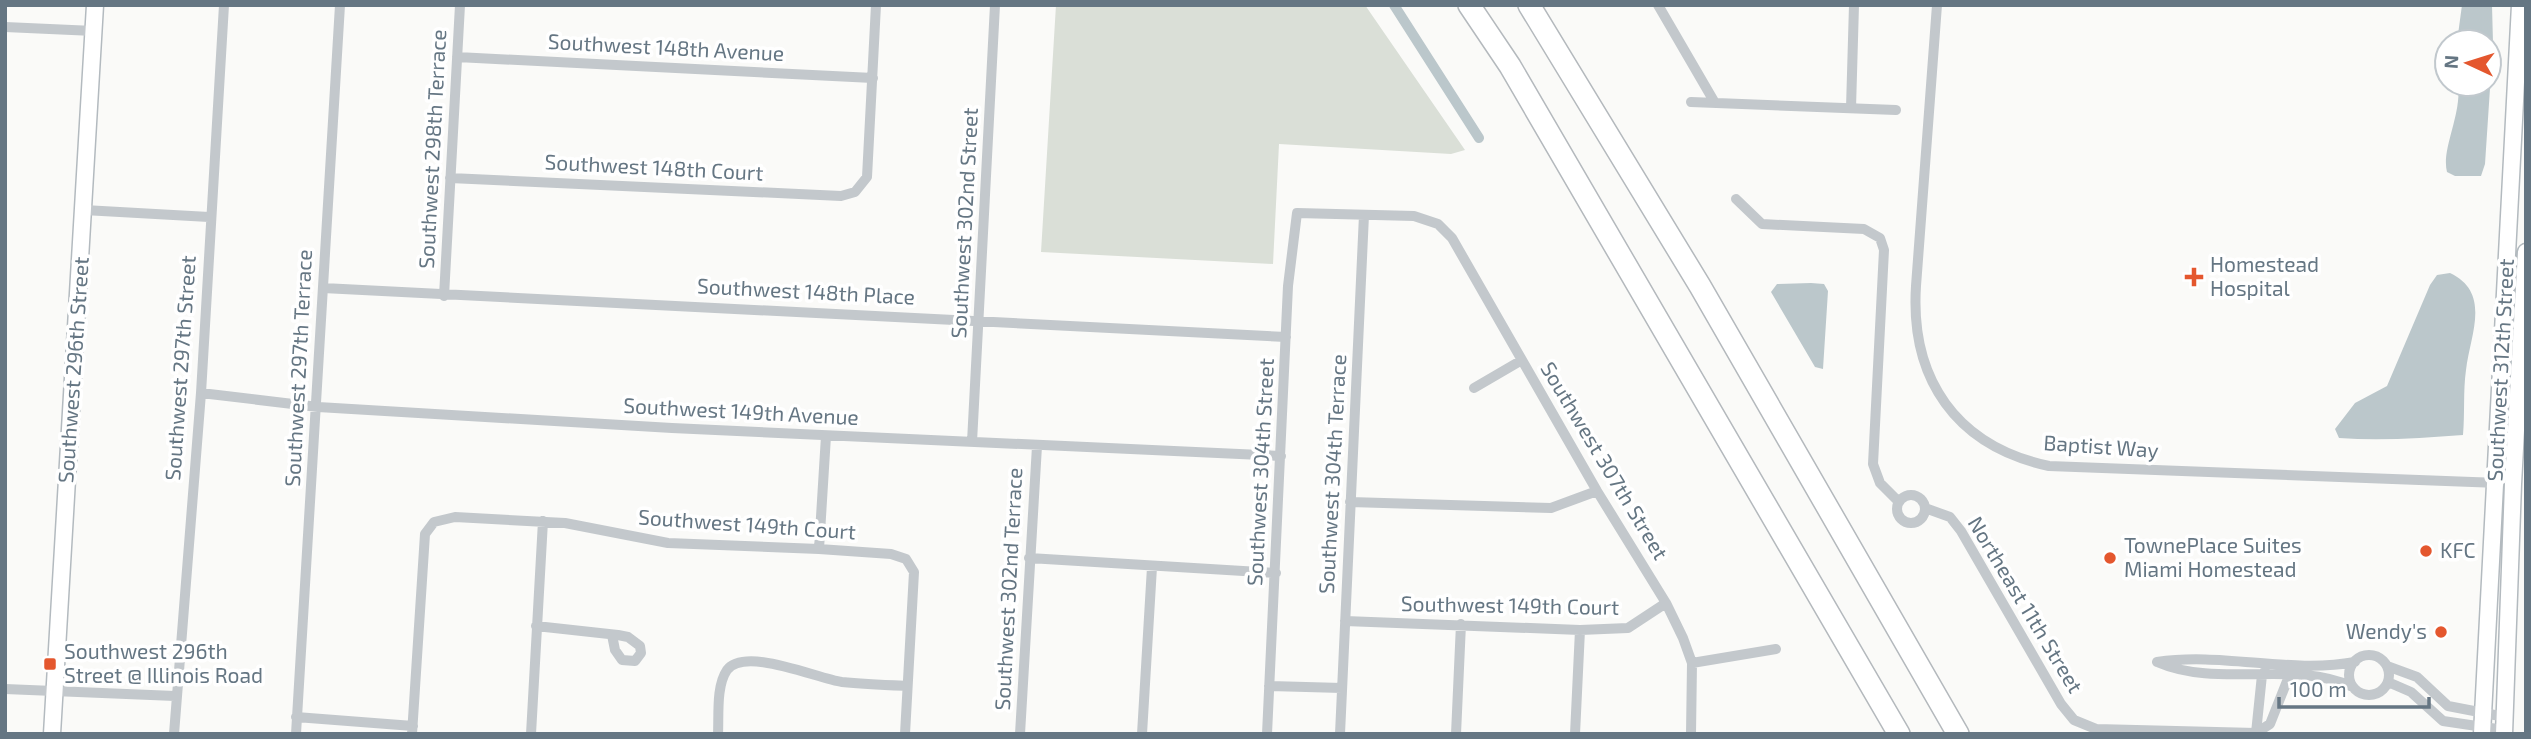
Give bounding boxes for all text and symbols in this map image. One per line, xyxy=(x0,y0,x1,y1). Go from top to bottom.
street label: Southwest 148th Avenue xyxy=(547,28,785,65)
north arrow xyxy=(2433,28,2503,98)
street label: Southwest 298th Terrace xyxy=(413,29,450,269)
text: N xyxy=(2439,54,2462,69)
street label: Southwest 302nd Street xyxy=(945,107,982,339)
street label: Southwest 148th Court xyxy=(544,148,764,185)
street label: Southwest 297th Terrace xyxy=(279,249,316,487)
place label: Homestead Hospital xyxy=(2210,251,2319,300)
street label: Southwest 297th Street xyxy=(159,255,200,481)
street label: Southwest 296th Street xyxy=(52,256,93,484)
street label: Southwest 312th Street xyxy=(2481,258,2518,482)
marker: Homestead Hospital xyxy=(2184,267,2204,287)
street label: Southwest 148th Place xyxy=(696,272,916,309)
street label: Southwest 304th Terrace xyxy=(1313,353,1350,595)
street label: Southwest 304th Street xyxy=(1241,357,1278,587)
street label: Southwest 307th Street xyxy=(1536,357,1674,564)
street label: Southwest 149th Avenue xyxy=(623,392,859,429)
street label: Baptist Way xyxy=(2043,429,2159,462)
street label: Southwest 302nd Terrace xyxy=(989,467,1026,711)
street label: Southwest 149th Court xyxy=(637,503,857,544)
street label: Northeast 11th Street xyxy=(1964,511,2089,697)
place label: TownePlace Suites Miami Homestead xyxy=(2124,532,2302,581)
place label: KFC xyxy=(2440,537,2476,562)
marker: KFC xyxy=(2418,543,2434,559)
marker: TownePlace Suites Miami Homestead xyxy=(2102,550,2118,566)
street label: Southwest 149th Court xyxy=(1401,590,1619,619)
place label: Wendy's xyxy=(2346,618,2427,643)
marker: Wendy's xyxy=(2433,624,2449,640)
place label: Southwest 296th Street @ Illinois Road xyxy=(64,638,263,687)
marker: Southwest 296th Street @ Illinois Road xyxy=(42,656,58,672)
scale bar xyxy=(2279,666,2430,710)
text: 100 m xyxy=(2290,676,2347,701)

